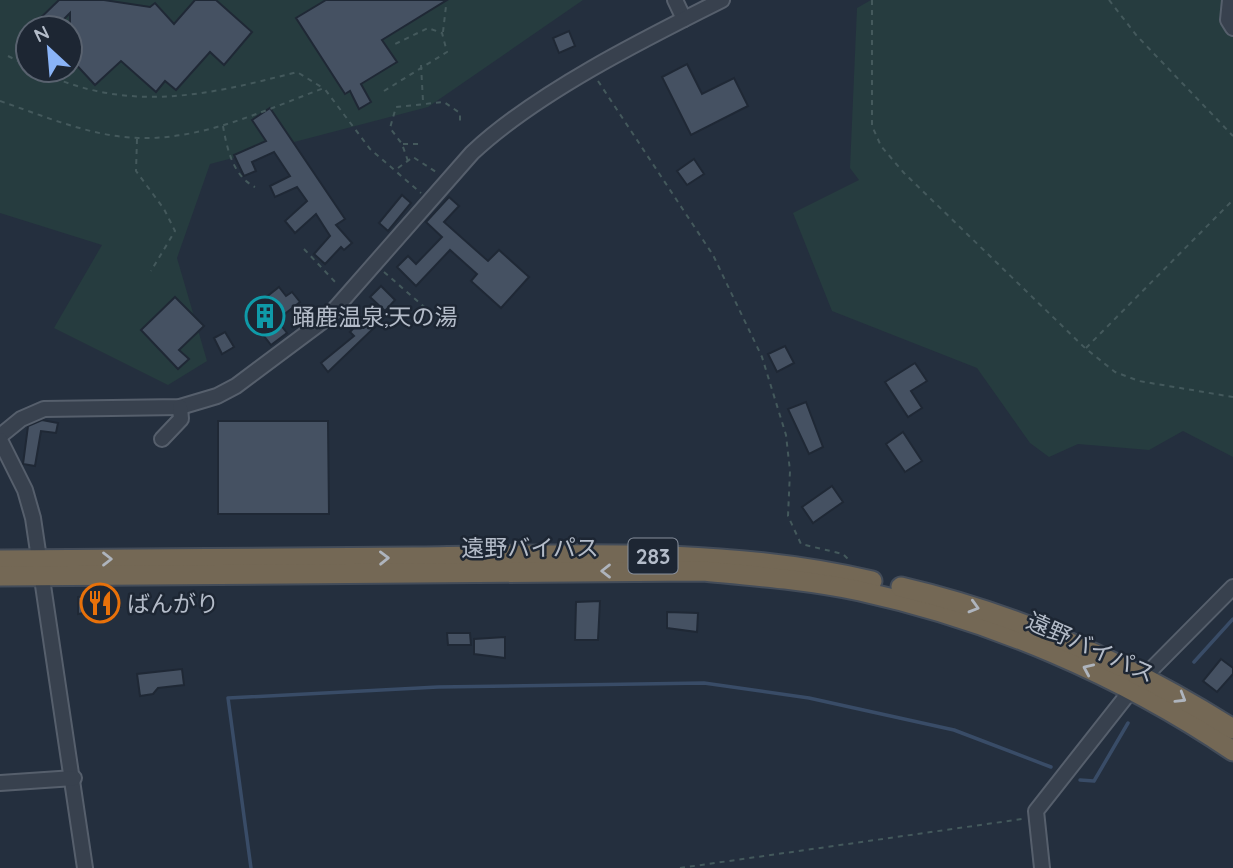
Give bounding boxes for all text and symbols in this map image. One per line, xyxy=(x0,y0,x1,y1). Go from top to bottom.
north arrow xyxy=(14,14,84,84)
text: N xyxy=(30,20,53,48)
building icon: 踊鹿温泉;天の湯 xyxy=(244,295,286,337)
place label: 踊鹿温泉;天の湯 xyxy=(292,302,458,331)
street label: 遠野バイパス xyxy=(461,533,599,562)
road number: 283 xyxy=(628,538,678,574)
one-way arrow xyxy=(379,550,389,566)
one-way arrow xyxy=(102,551,113,567)
one-way arrow xyxy=(600,563,611,579)
restaurant icon: ばんがり xyxy=(79,582,121,624)
place label: ばんがり xyxy=(127,589,219,618)
one-way arrow xyxy=(967,598,979,613)
street label: 遠野バイパス xyxy=(1022,606,1160,688)
one-way arrow xyxy=(1083,664,1095,678)
one-way arrow xyxy=(1174,690,1187,703)

